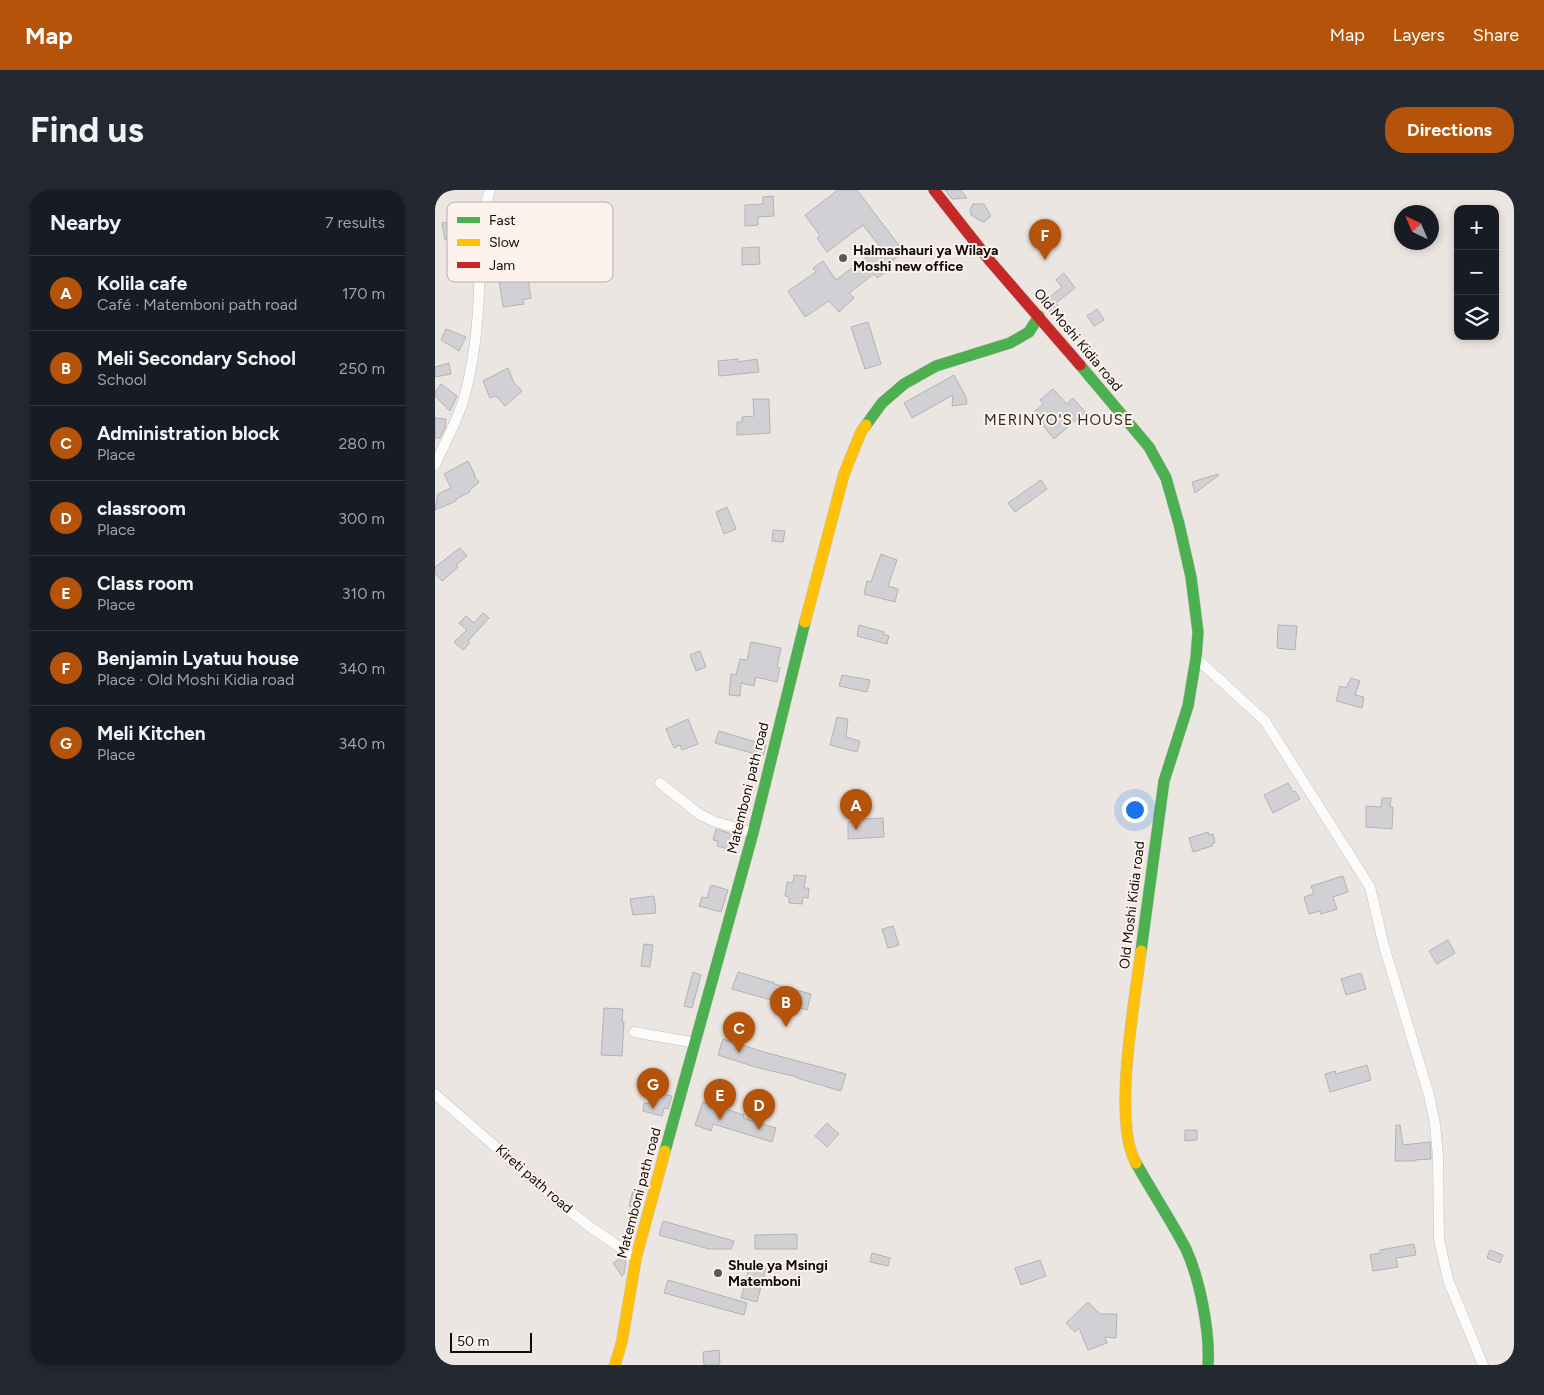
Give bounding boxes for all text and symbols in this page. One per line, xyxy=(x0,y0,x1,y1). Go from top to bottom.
text: Map xyxy=(25,21,73,50)
text: Map xyxy=(1330,24,1365,46)
text: Layers xyxy=(1393,24,1445,46)
text: Share xyxy=(1473,24,1519,46)
button: Directions xyxy=(1385,107,1514,153)
text: Find us xyxy=(30,109,144,151)
legend xyxy=(447,202,613,282)
north arrow xyxy=(1394,205,1439,250)
map controls xyxy=(1454,205,1499,340)
button: + xyxy=(1454,205,1499,250)
text: Nearby xyxy=(50,210,121,235)
text: Fast xyxy=(489,212,515,229)
text: 7 results xyxy=(325,213,385,232)
pin: F xyxy=(1029,219,1061,260)
text: Slow xyxy=(489,234,520,251)
place label: Halmashauri ya Wilaya Moshi new office xyxy=(853,242,998,275)
button: − xyxy=(1454,250,1499,295)
marker: Halmashauri ya Wilaya Moshi new office xyxy=(837,252,849,264)
text: Jam xyxy=(489,257,515,274)
text: Kolila cafe xyxy=(97,272,187,295)
text: A xyxy=(60,284,72,303)
text: 170 m xyxy=(342,284,385,303)
street label: Old Moshi Kidia road xyxy=(1030,285,1126,395)
text: Café · Matemboni path road xyxy=(97,295,297,314)
button: layers xyxy=(1454,295,1499,340)
text: Meli Secondary School xyxy=(97,347,296,370)
text: B xyxy=(61,359,71,378)
text: 250 m xyxy=(339,359,385,378)
text: School xyxy=(97,370,147,389)
district label: MERINYO'S HOUSE xyxy=(984,411,1134,429)
text: Administration block xyxy=(97,422,279,445)
text: C xyxy=(60,434,72,453)
text: 280 m xyxy=(338,434,385,453)
text: Place xyxy=(97,445,135,464)
text: classroom xyxy=(97,497,186,520)
text: D xyxy=(60,509,72,528)
text: 300 m xyxy=(338,509,385,528)
text: Place xyxy=(97,520,135,539)
text: Class room xyxy=(97,572,194,595)
text: E xyxy=(61,584,71,603)
text: 310 m xyxy=(342,584,385,603)
text: Place xyxy=(97,595,135,614)
text: Benjamin Lyatuu house xyxy=(97,647,299,670)
text: F xyxy=(62,659,70,678)
text: 340 m xyxy=(339,659,385,678)
text: Place · Old Moshi Kidia road xyxy=(97,670,294,689)
street label: Matemboni path road xyxy=(723,721,773,855)
text: Meli Kitchen xyxy=(97,722,206,745)
text: G xyxy=(60,734,72,753)
text: 340 m xyxy=(339,734,385,753)
text: Place xyxy=(97,745,135,764)
pin: A xyxy=(840,789,872,830)
your location xyxy=(1122,797,1148,823)
street label: Old Moshi Kidia road xyxy=(1116,840,1148,970)
pin: B xyxy=(770,986,802,1027)
pin: C xyxy=(723,1012,755,1053)
pin: G xyxy=(637,1068,669,1109)
pin: E xyxy=(704,1079,736,1120)
pin: D xyxy=(743,1089,775,1130)
street label: Matemboni path road xyxy=(613,1126,665,1260)
street label: Kireti path road xyxy=(492,1141,576,1217)
place label: Shule ya Msingi Matemboni xyxy=(728,1257,828,1290)
marker: Shule ya Msingi Matemboni xyxy=(712,1267,724,1279)
scale bar xyxy=(450,1330,533,1353)
text: 50 m xyxy=(457,1333,489,1350)

